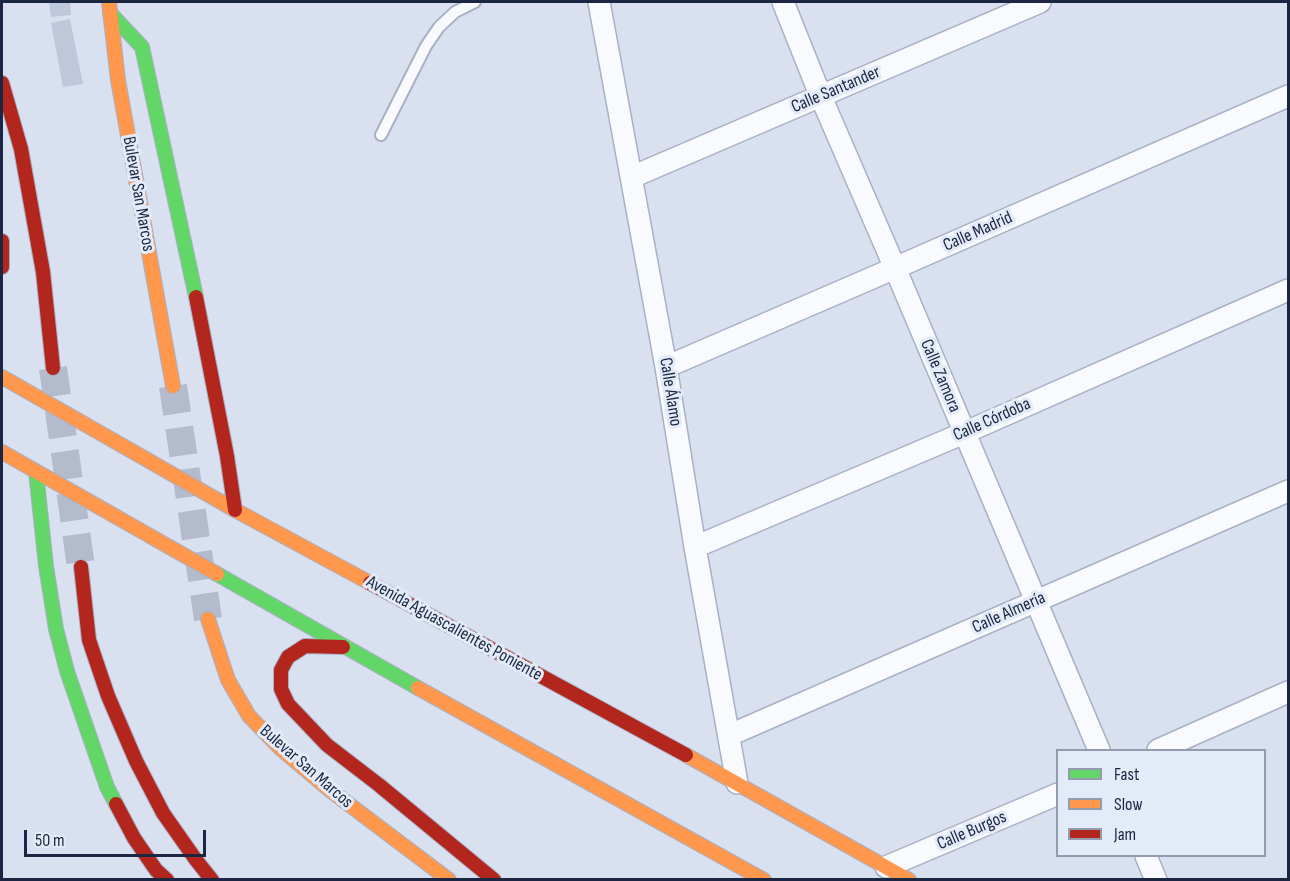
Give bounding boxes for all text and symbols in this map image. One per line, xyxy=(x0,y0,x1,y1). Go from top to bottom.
street label: Calle Santander xyxy=(788,62,884,118)
street label: Bulevar San Marcos xyxy=(117,135,159,253)
street label: Calle Madrid xyxy=(940,207,1016,257)
street label: Calle Zamora xyxy=(915,336,965,416)
street label: Calle Álamo xyxy=(654,356,686,428)
street label: Calle Córdoba xyxy=(950,393,1034,447)
street label: Avenida Aguascalientes Poniente xyxy=(362,572,546,686)
street label: Calle Almería xyxy=(969,587,1049,639)
street label: Bulevar San Marcos xyxy=(255,721,357,813)
legend xyxy=(1056,749,1266,857)
text: Fast xyxy=(1114,764,1139,785)
text: Slow xyxy=(1114,794,1143,815)
street label: Calle Burgos xyxy=(934,807,1010,855)
scale bar xyxy=(27,818,208,856)
text: Jam xyxy=(1114,824,1136,845)
text: 50 m xyxy=(35,830,65,851)

